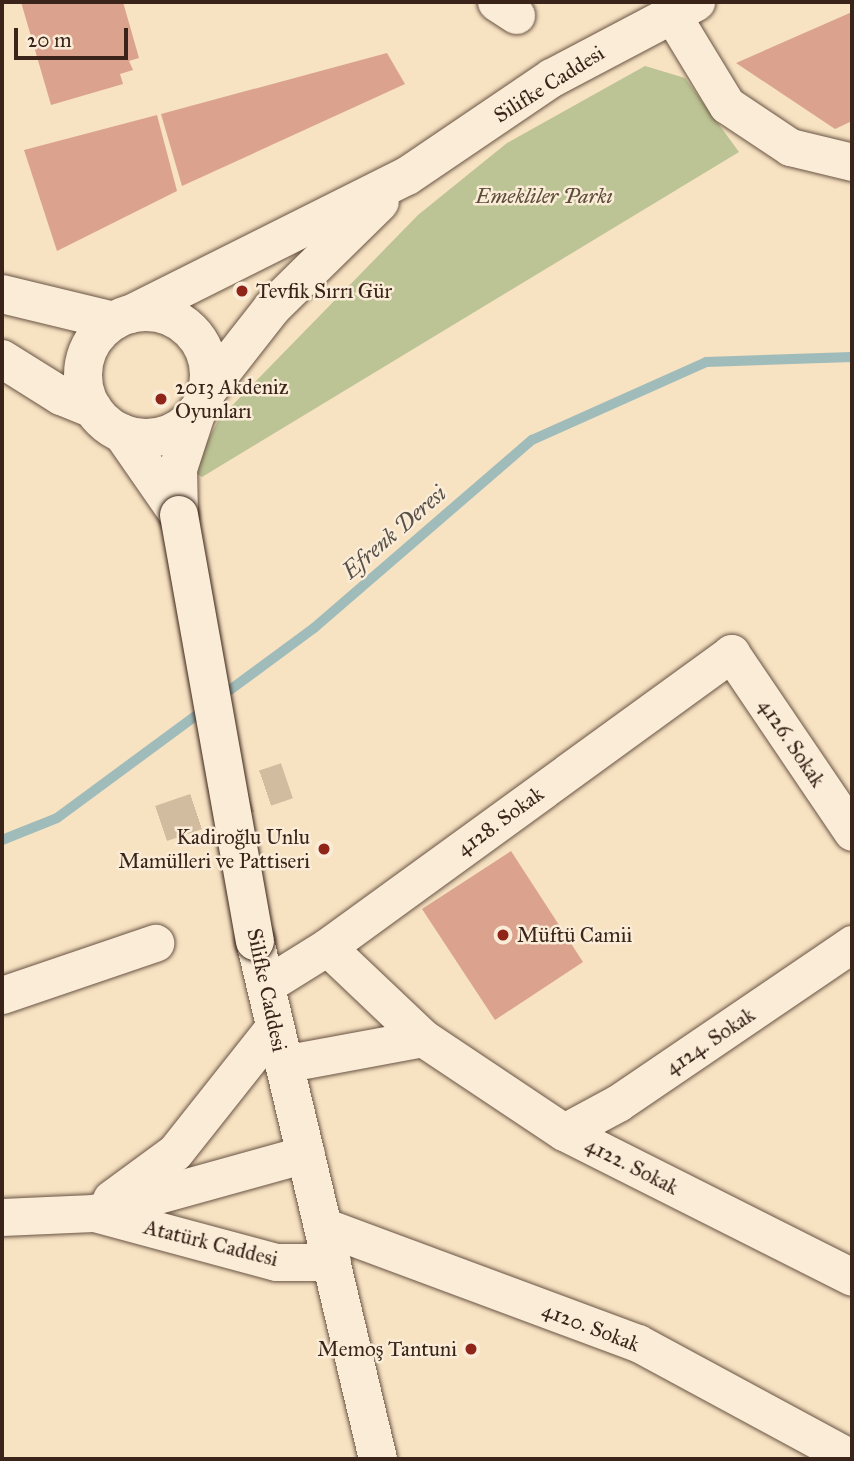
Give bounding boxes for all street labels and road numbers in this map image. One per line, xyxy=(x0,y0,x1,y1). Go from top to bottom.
street label: Silifke Caddesi xyxy=(489,40,609,128)
street label: 4126. Sokak xyxy=(753,694,831,792)
street label: 4128. Sokak xyxy=(452,781,548,861)
street label: Silifke Caddesi xyxy=(242,926,292,1054)
street label: 4124. Sokak xyxy=(660,1002,760,1080)
street label: 4122. Sokak xyxy=(581,1132,683,1200)
street label: Atatürk Caddesi xyxy=(141,1214,281,1272)
street label: 4120. Sokak xyxy=(539,1297,643,1357)

